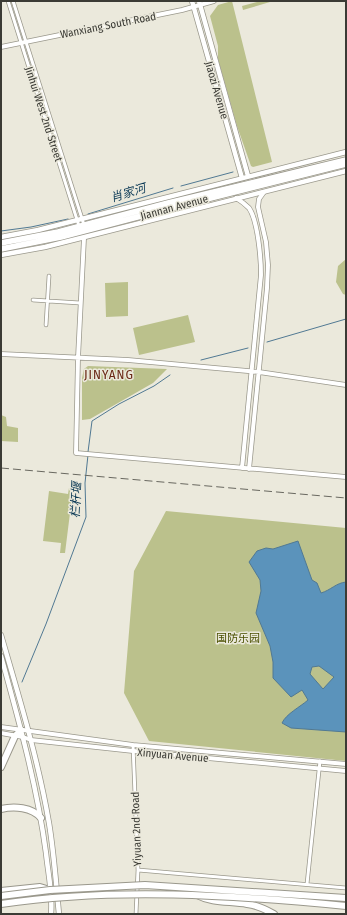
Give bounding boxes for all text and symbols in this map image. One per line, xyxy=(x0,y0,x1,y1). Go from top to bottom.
street label: Wanxiang South Road xyxy=(59,10,157,41)
street label: Jiaozi Avenue xyxy=(202,60,231,121)
street label: Jinhui West 2nd Street xyxy=(22,65,65,164)
water label: 肖家河 xyxy=(109,180,149,205)
street label: Jiannan Avenue xyxy=(139,192,209,223)
district label: JINYANG xyxy=(84,367,134,382)
water label: 栏杆堰 xyxy=(68,480,84,518)
park label: 国防乐园 xyxy=(216,632,260,645)
street label: Xinyuan Avenue xyxy=(137,746,209,765)
street label: Yiyuan 2nd Road xyxy=(129,791,144,866)

